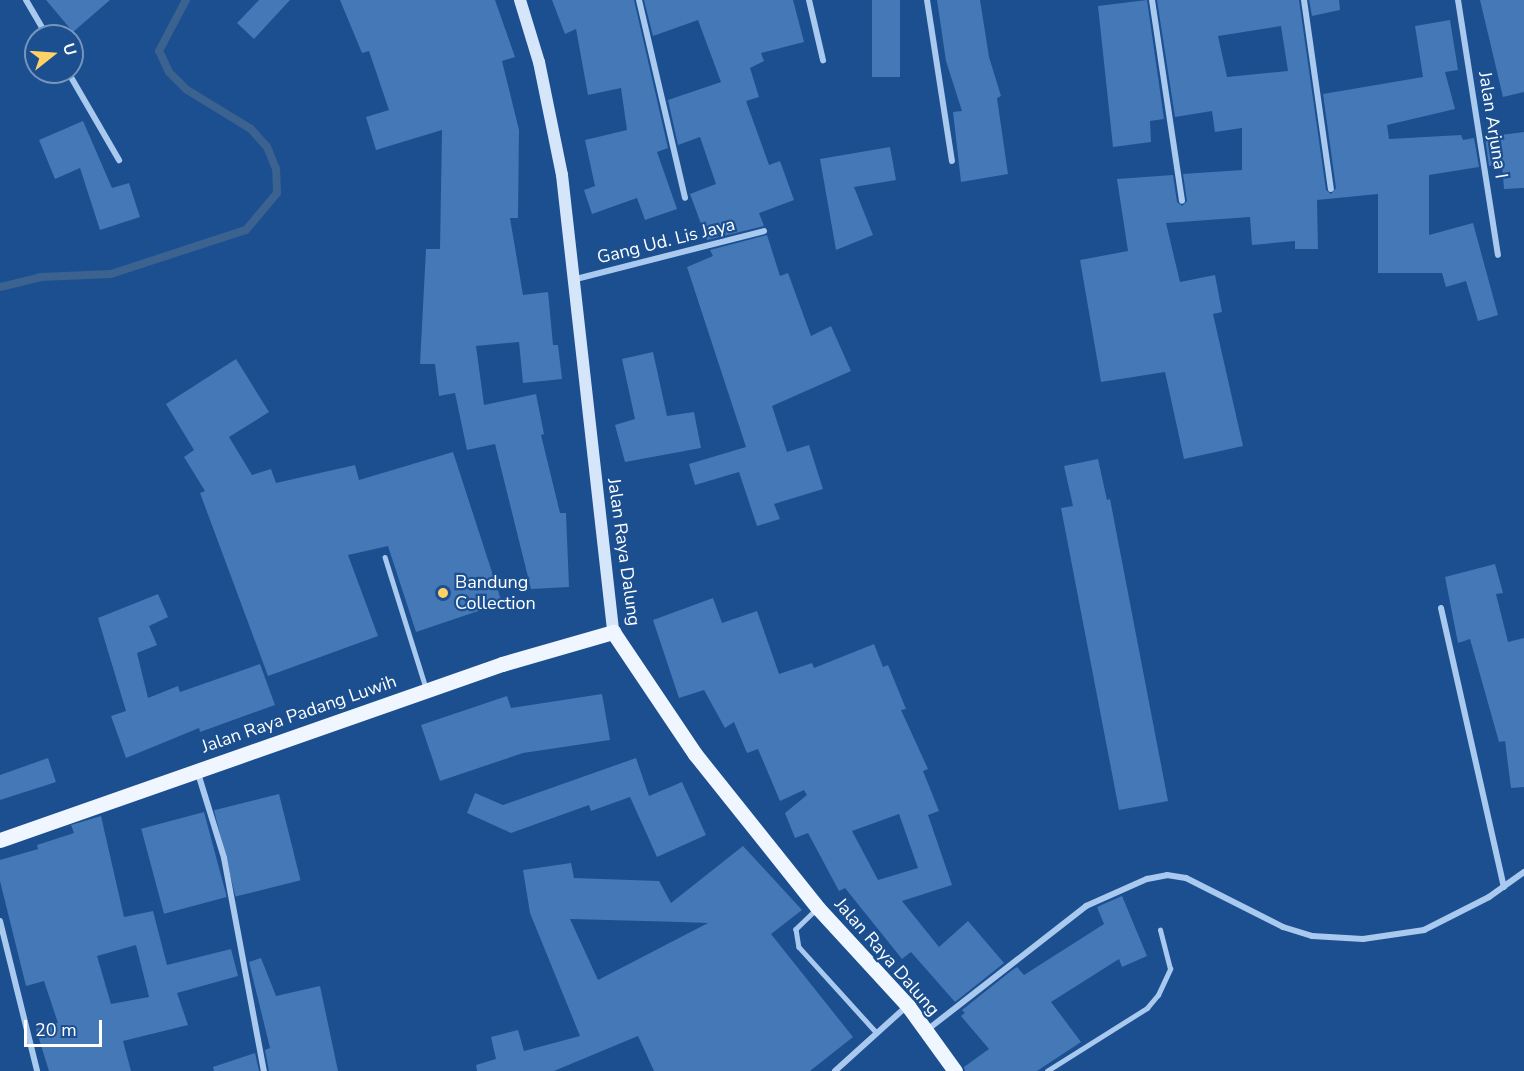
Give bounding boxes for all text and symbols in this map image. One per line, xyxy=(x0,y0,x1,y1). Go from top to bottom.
north arrow xyxy=(24,24,84,84)
text: U xyxy=(57,40,82,58)
street label: Jalan Arjuna I xyxy=(1474,70,1512,180)
street label: Gang Ud. Lis Jaya xyxy=(595,213,737,269)
street label: Jalan Raya Dalung xyxy=(603,477,645,627)
place label: Bandung Collection xyxy=(455,572,536,614)
marker: Bandung Collection xyxy=(436,586,450,600)
street label: Jalan Raya Padang Luwih xyxy=(199,670,399,758)
street label: Jalan Raya Dalung xyxy=(830,894,944,1020)
scale bar xyxy=(27,1008,105,1046)
text: 20 m xyxy=(35,1018,77,1042)

